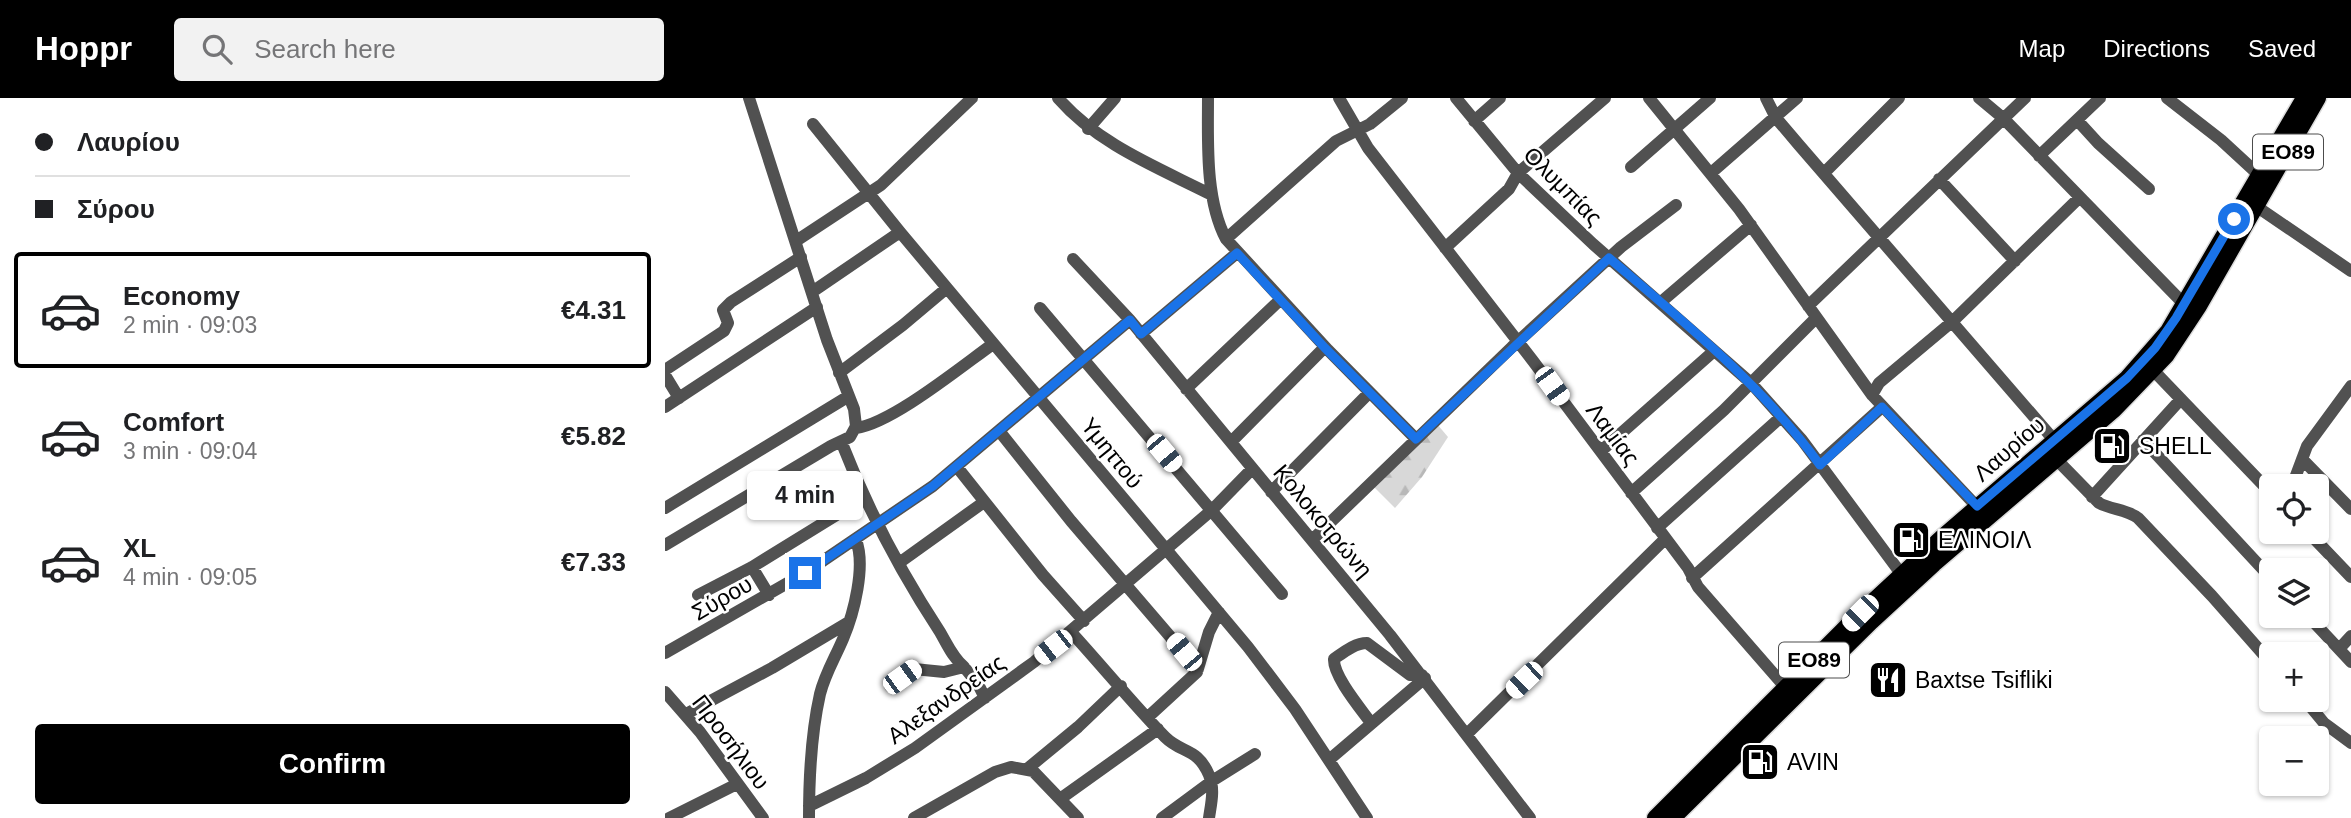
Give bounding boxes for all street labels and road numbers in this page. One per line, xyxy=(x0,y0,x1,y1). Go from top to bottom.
road number: ΕΟ89 xyxy=(2253,134,2323,170)
street label: Ολυμπίας xyxy=(1518,141,1608,231)
street label: Λαμίας xyxy=(1581,398,1645,470)
street label: Λαυρίου xyxy=(1968,411,2050,487)
street label: Υμηττού xyxy=(1076,413,1148,493)
street label: Κολοκοτρώνη xyxy=(1268,459,1378,583)
street label: Σύρου xyxy=(687,570,757,626)
road number: ΕΟ89 xyxy=(1779,642,1849,678)
street label: Αλεξανδρείας xyxy=(882,649,1010,749)
street label: Προσήλιου xyxy=(687,690,775,794)

